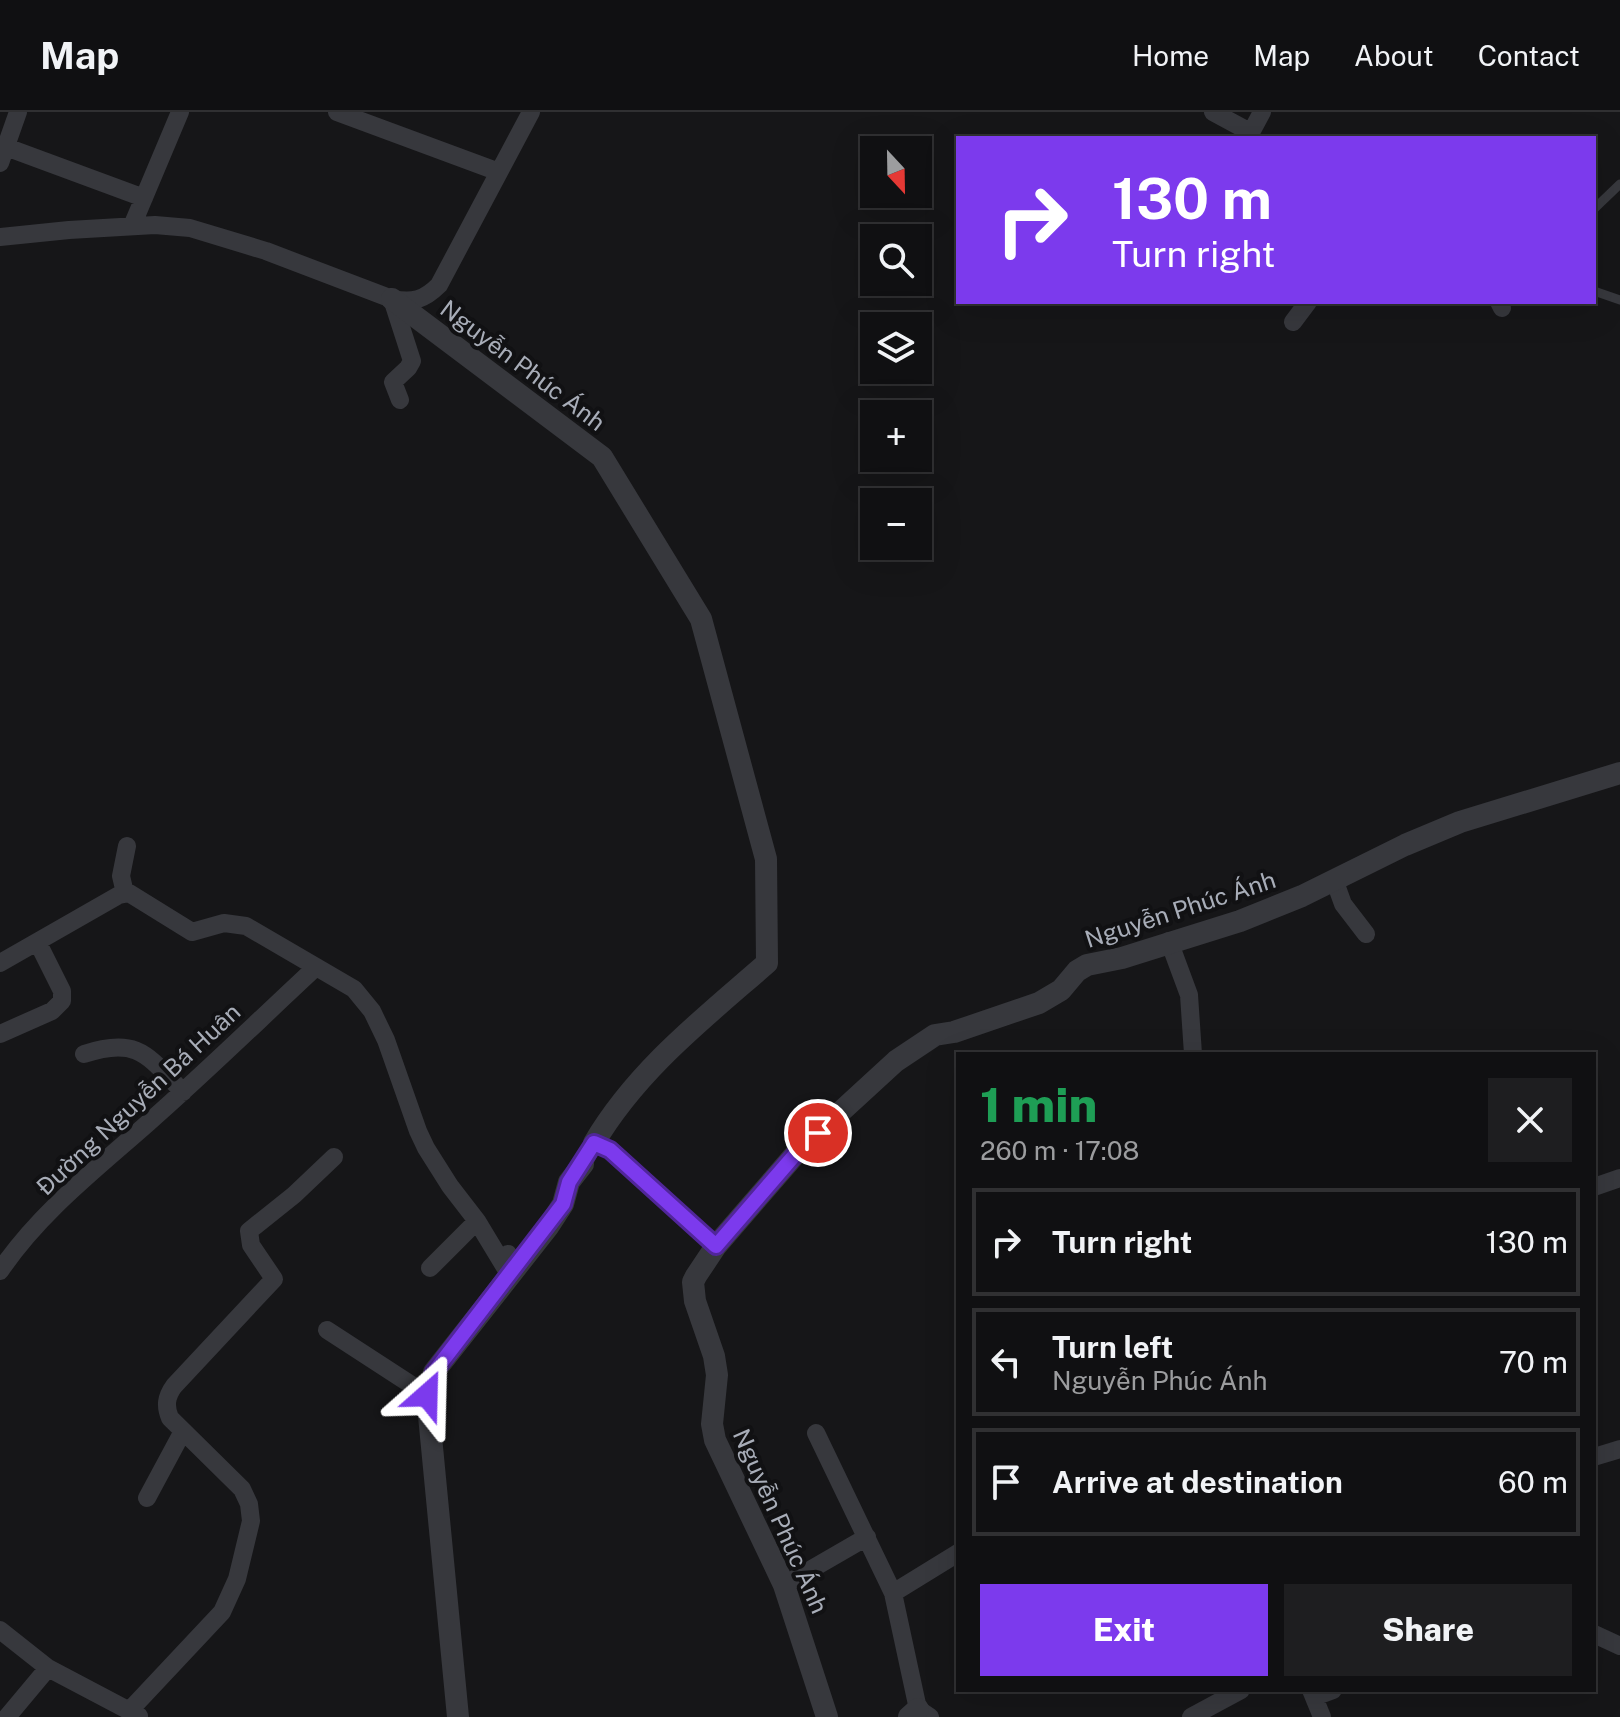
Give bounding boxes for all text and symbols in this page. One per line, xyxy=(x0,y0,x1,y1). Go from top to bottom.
text: Map xyxy=(40,33,119,78)
text: Home xyxy=(1132,39,1209,72)
text: Map xyxy=(1253,39,1310,72)
text: About xyxy=(1354,39,1434,72)
text: Contact xyxy=(1478,39,1580,72)
north arrow xyxy=(860,136,932,208)
map controls xyxy=(860,136,932,560)
text: 130 m xyxy=(1112,166,1272,232)
icon: right xyxy=(980,168,1084,272)
button: search xyxy=(860,224,932,296)
text: Turn right xyxy=(1112,233,1275,275)
street label: Nguyễn Phúc Ánh xyxy=(435,294,611,436)
button: layers xyxy=(860,312,932,384)
button: + xyxy=(860,400,932,472)
button: − xyxy=(860,488,932,560)
street label: Nguyễn Phúc Ánh xyxy=(1081,865,1279,953)
street label: Đường Nguyễn Bá Huân xyxy=(30,997,246,1201)
text: 1 min xyxy=(980,1076,1097,1133)
button: close xyxy=(1488,1078,1572,1162)
pin xyxy=(784,1099,852,1167)
icon: arrive xyxy=(796,1111,840,1155)
text: 260 m · 17:08 xyxy=(980,1135,1139,1166)
icon: right xyxy=(984,1220,1028,1264)
text: Turn right xyxy=(1052,1224,1192,1260)
text: 130 m xyxy=(1485,1224,1568,1260)
text: Turn left xyxy=(1052,1329,1173,1365)
icon: left xyxy=(984,1340,1028,1384)
text: 70 m xyxy=(1499,1344,1568,1380)
position arrow xyxy=(385,1353,469,1437)
text: Nguyễn Phúc Ánh xyxy=(1052,1365,1267,1396)
street label: Nguyễn Phúc Ánh xyxy=(728,1424,834,1618)
icon: arrive xyxy=(984,1460,1028,1504)
text: Arrive at destination xyxy=(1052,1464,1343,1500)
text: 60 m xyxy=(1498,1464,1568,1500)
button: Exit xyxy=(980,1584,1268,1676)
button: Share xyxy=(1284,1584,1572,1676)

